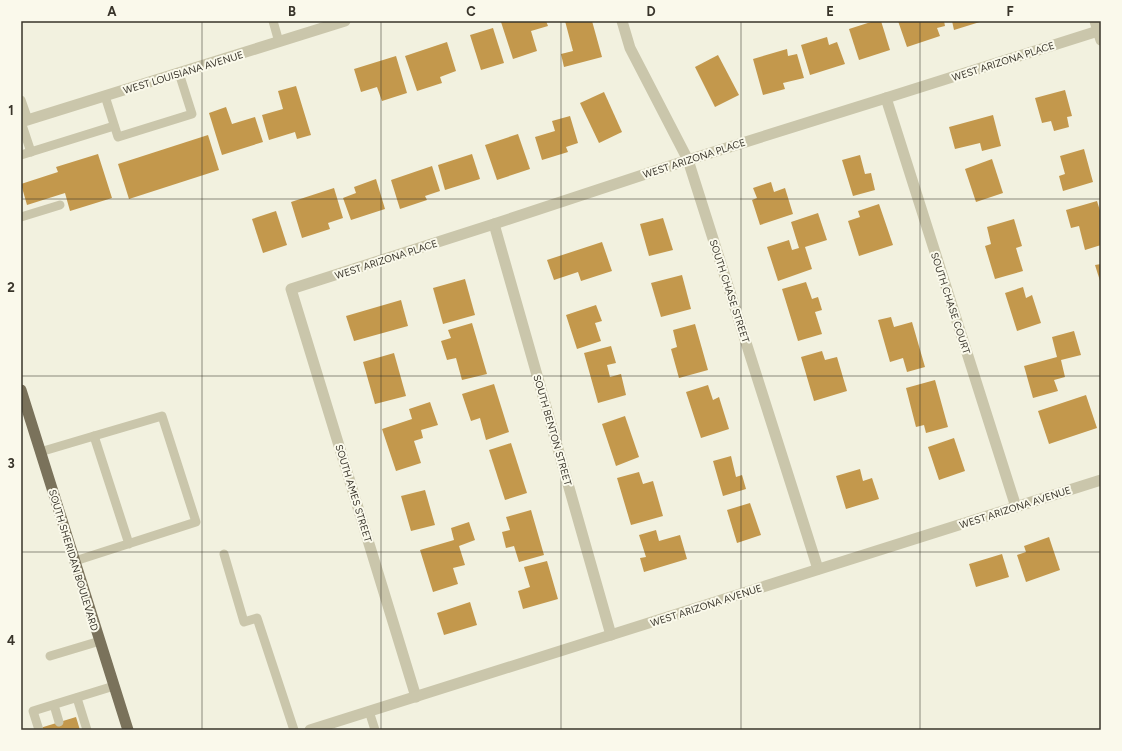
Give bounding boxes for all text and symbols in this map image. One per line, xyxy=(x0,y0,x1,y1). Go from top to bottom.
text: A xyxy=(107,4,117,19)
text: B xyxy=(288,4,296,19)
text: C xyxy=(466,4,476,19)
text: D xyxy=(646,4,656,19)
text: E xyxy=(826,4,834,19)
text: F xyxy=(1006,4,1014,19)
street label: WEST ARIZONA PLACE xyxy=(950,39,1056,84)
street label: WEST LOUISIANA AVENUE xyxy=(122,48,245,97)
text: 1 xyxy=(8,103,14,118)
street label: WEST ARIZONA PLACE xyxy=(641,136,747,181)
street label: WEST ARIZONA PLACE xyxy=(333,237,439,282)
street label: SOUTH CHASE STREET xyxy=(707,238,752,345)
street label: SOUTH CHASE COURT xyxy=(928,251,973,356)
text: 2 xyxy=(7,280,15,295)
street label: SOUTH BENTON STREET xyxy=(530,373,575,488)
street label: SOUTH AMES STREET xyxy=(332,443,375,544)
text: 3 xyxy=(7,456,15,471)
street label: WEST ARIZONA AVENUE xyxy=(958,483,1073,532)
street label: SOUTH SHERIDAN BOULEVARD xyxy=(46,488,101,633)
street label: WEST ARIZONA AVENUE xyxy=(649,581,764,630)
text: 4 xyxy=(7,633,15,648)

